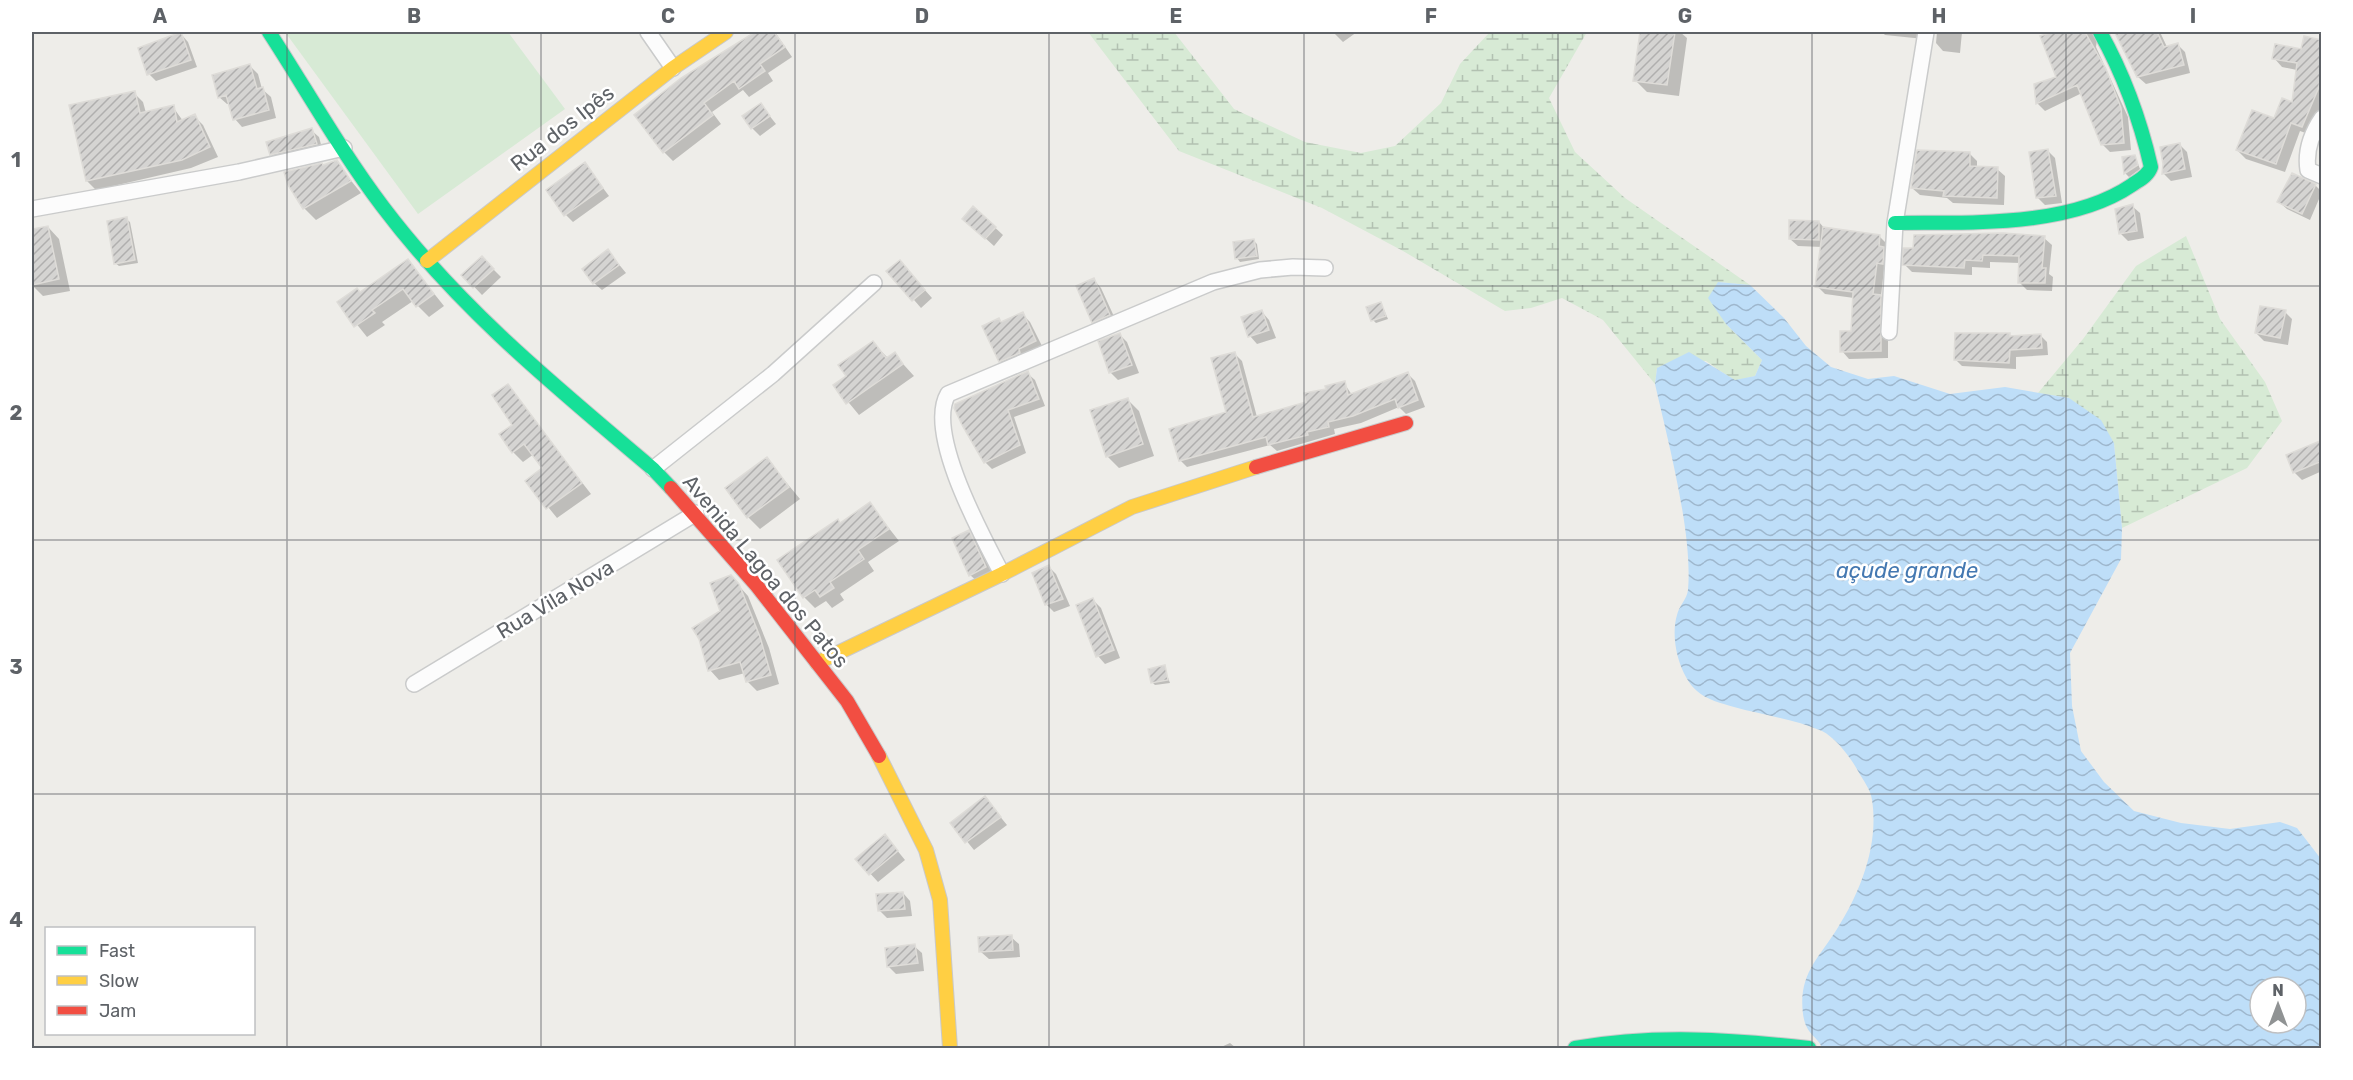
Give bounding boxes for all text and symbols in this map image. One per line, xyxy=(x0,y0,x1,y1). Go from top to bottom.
text: A xyxy=(153,4,168,28)
text: B xyxy=(407,4,421,28)
text: C xyxy=(661,4,675,28)
text: D xyxy=(915,4,929,28)
text: E xyxy=(1170,4,1182,28)
text: F xyxy=(1425,4,1437,28)
text: G xyxy=(1678,4,1692,28)
text: H xyxy=(1932,4,1946,28)
text: I xyxy=(2190,4,2196,28)
street label: Rua dos Ipês xyxy=(505,80,619,176)
text: 1 xyxy=(11,148,21,172)
text: 2 xyxy=(10,401,23,425)
street label: Avenida Lagoa dos Patos xyxy=(678,469,854,673)
street label: Rua Vila Nova xyxy=(492,554,618,644)
water label: açude grande xyxy=(1836,557,1978,584)
text: 3 xyxy=(9,655,23,679)
text: 4 xyxy=(9,908,23,932)
legend xyxy=(45,927,255,1035)
text: Fast xyxy=(99,940,135,962)
text: Slow xyxy=(99,970,139,992)
north arrow xyxy=(2248,975,2308,1035)
text: N xyxy=(2272,981,2284,1000)
text: Jam xyxy=(99,1000,136,1022)

